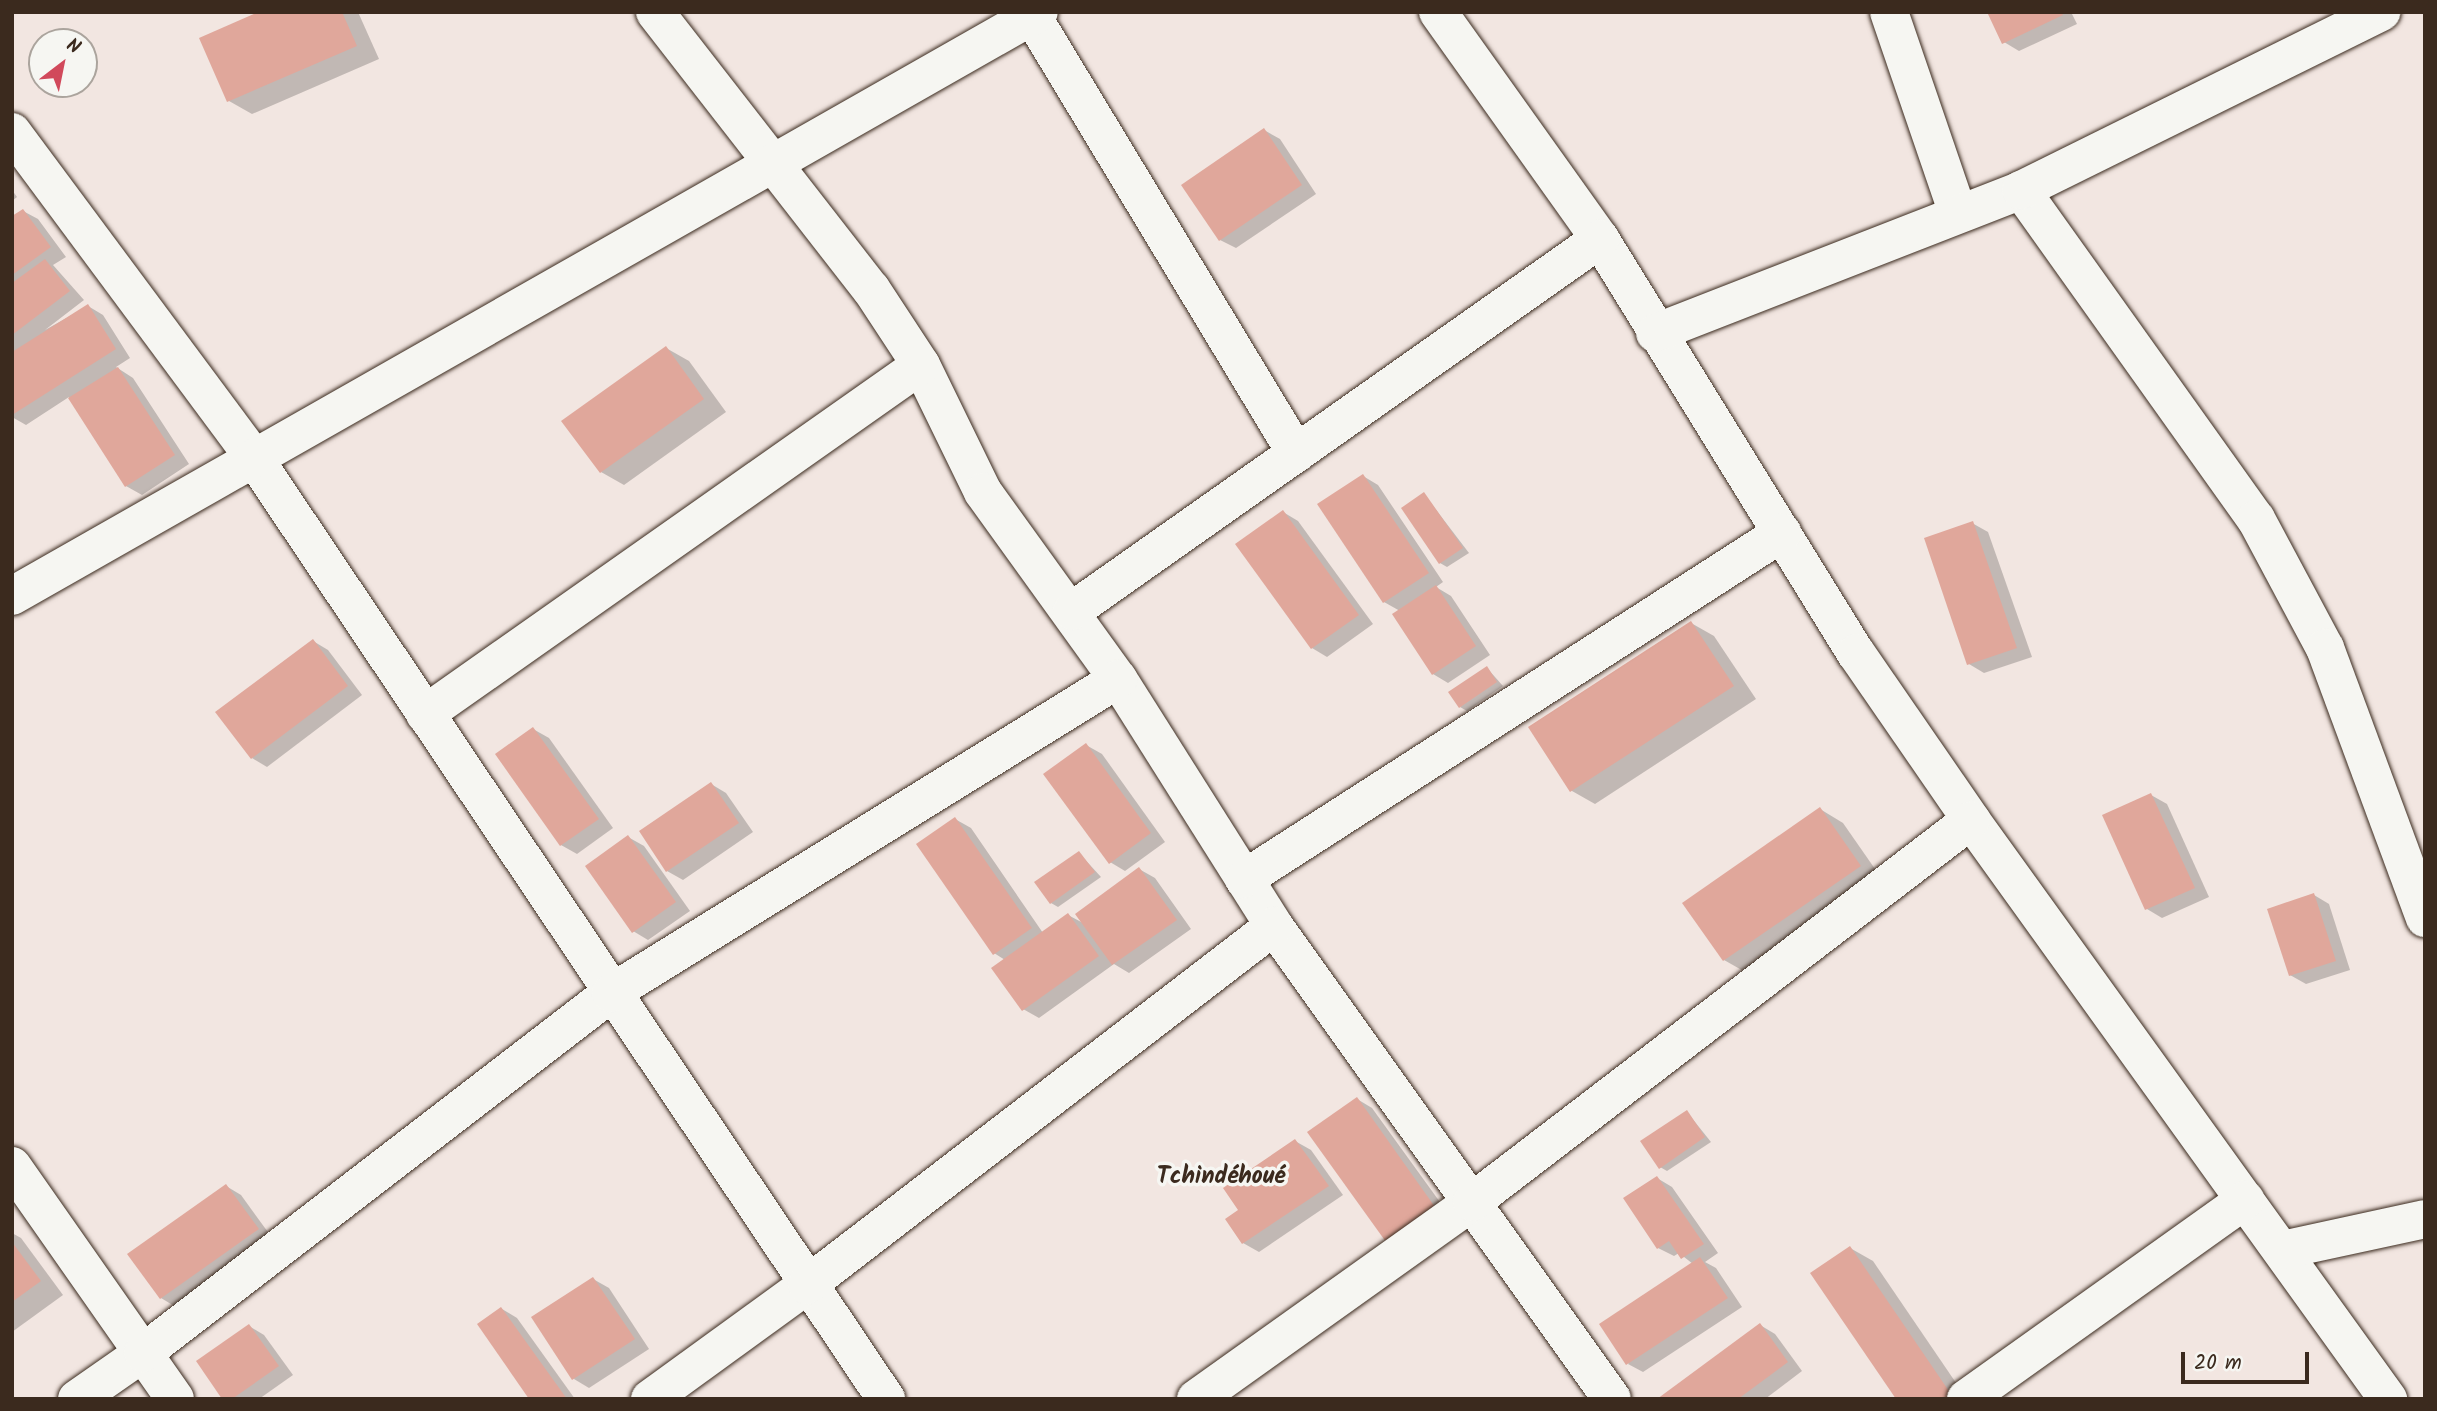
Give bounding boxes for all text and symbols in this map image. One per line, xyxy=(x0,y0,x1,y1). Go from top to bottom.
north arrow xyxy=(28,28,98,98)
text: N xyxy=(60,31,86,63)
district label: Tchindéhoué xyxy=(1157,1163,1285,1191)
scale bar xyxy=(2185,1338,2313,1382)
text: 20 m xyxy=(2194,1347,2242,1380)

